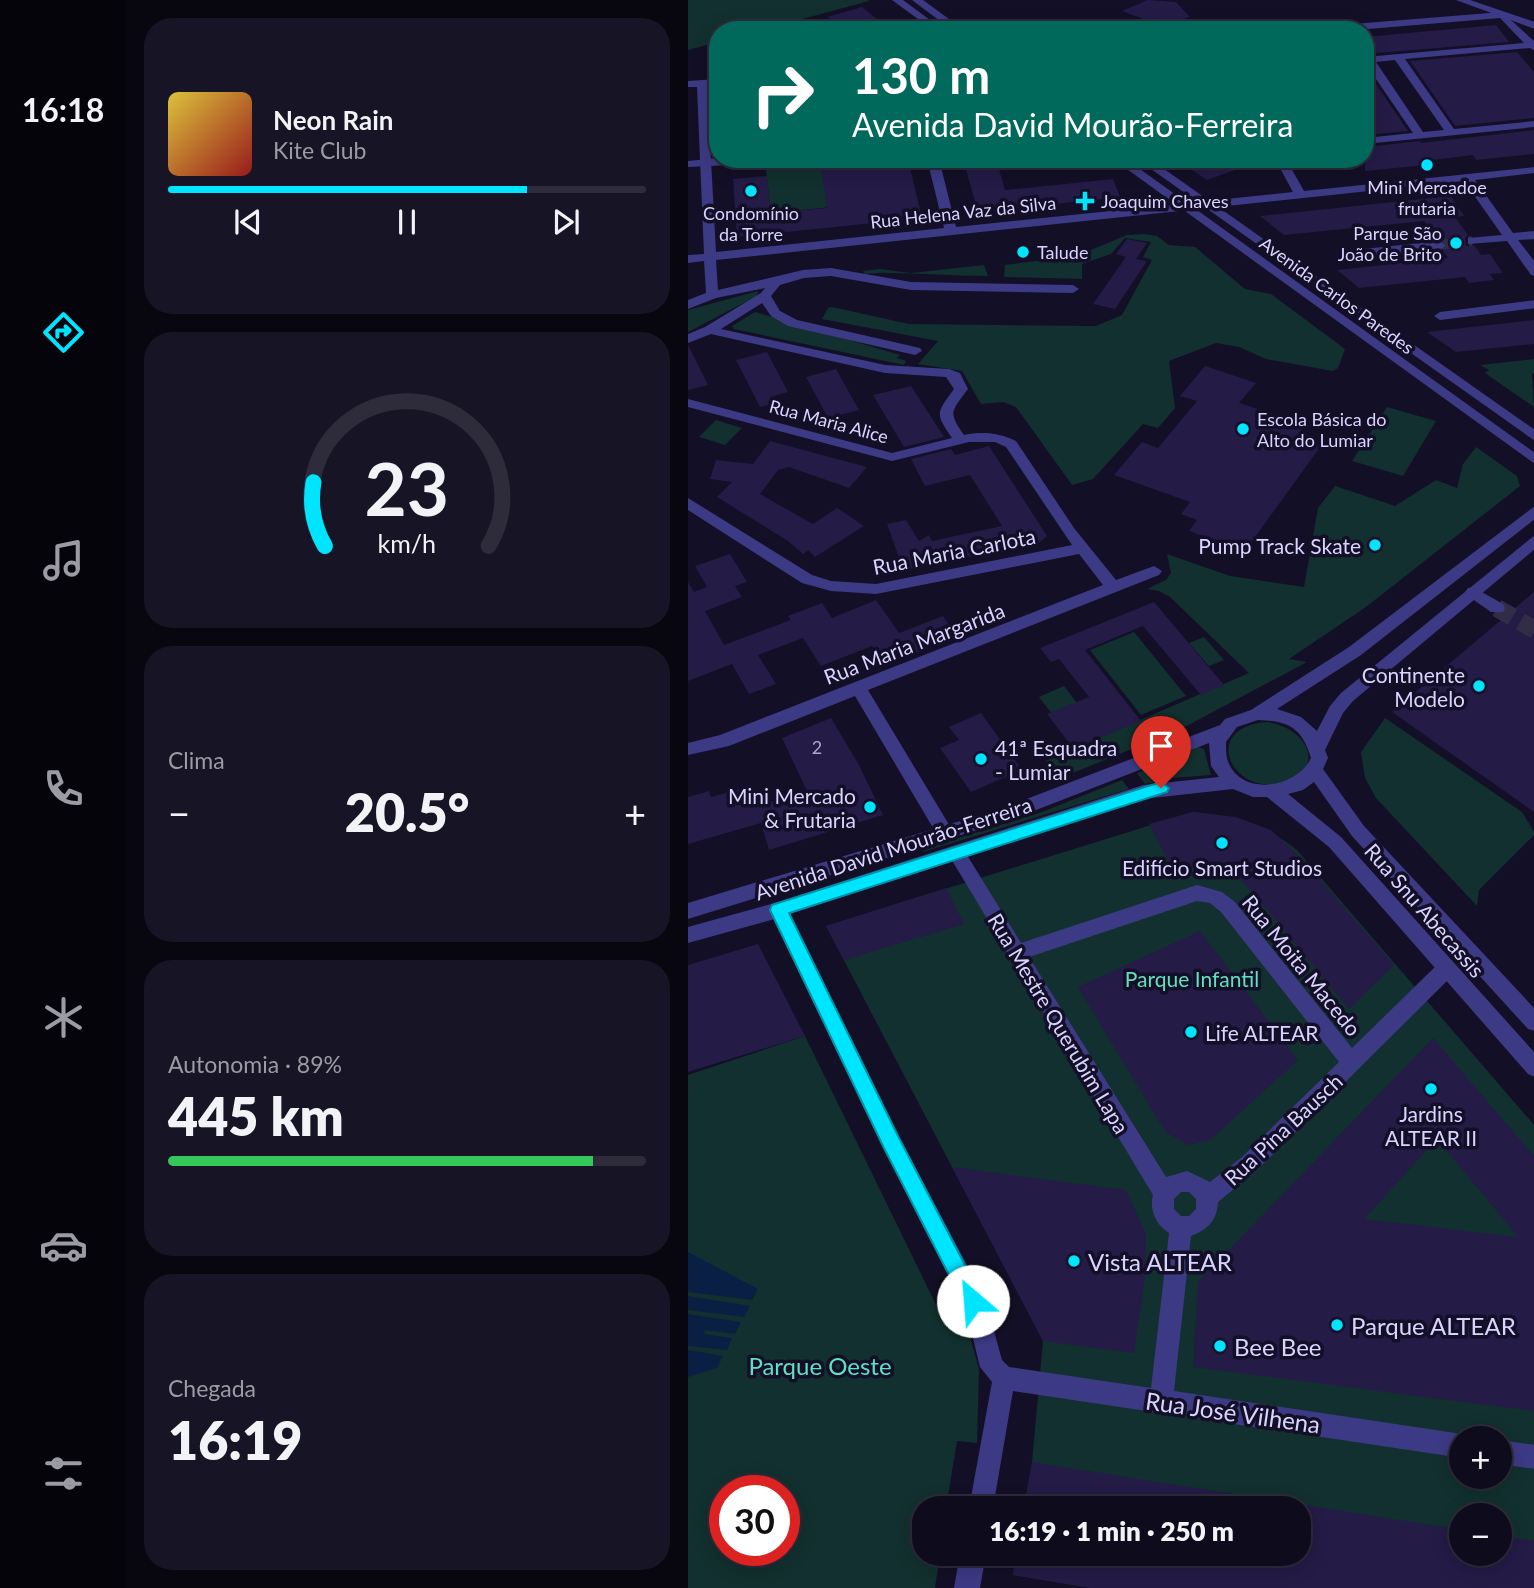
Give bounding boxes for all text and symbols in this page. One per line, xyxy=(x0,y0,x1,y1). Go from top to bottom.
text: 130 m xyxy=(852,46,990,104)
icon: right xyxy=(737,49,828,140)
text: 16:18 xyxy=(22,90,104,129)
text: Neon Rain xyxy=(273,104,393,136)
text: Avenida David Mourão-Ferreira xyxy=(852,105,1293,144)
text: Kite Club xyxy=(273,136,366,164)
marker: Mini Mercadoe frutaria xyxy=(1419,157,1435,173)
place label: Mini Mercadoe frutaria xyxy=(1367,176,1487,219)
marker: Condomínio da Torre xyxy=(743,183,759,199)
place label: Joaquim Chaves xyxy=(1101,190,1229,212)
street label: Rua Helena Vaz da Silva xyxy=(869,191,1057,233)
marker: Joaquim Chaves xyxy=(1075,191,1095,211)
place label: Condomínio da Torre xyxy=(703,202,799,245)
icon: previous xyxy=(229,203,267,241)
icon: pause xyxy=(388,203,426,241)
icon: next xyxy=(547,203,585,241)
place label: Parque São João de Brito xyxy=(1338,222,1442,265)
street label: Avenida Carlos Paredes xyxy=(1256,232,1418,358)
marker: Parque São João de Brito xyxy=(1448,235,1464,251)
place label: Talude xyxy=(1037,241,1088,263)
marker: Talude xyxy=(1015,244,1031,260)
icon: directions xyxy=(39,308,88,357)
street label: Rua Maria Alice xyxy=(767,395,891,447)
place label: Escola Básica do Alto do Lumiar xyxy=(1257,408,1386,451)
marker: Escola Básica do Alto do Lumiar xyxy=(1235,421,1251,437)
text: 23 xyxy=(365,444,449,532)
street label: Rua Maria Carlota xyxy=(871,523,1037,579)
text: km/h xyxy=(378,528,436,558)
place label: Pump Track Skate xyxy=(1198,533,1361,558)
icon: music xyxy=(39,536,88,585)
marker: Pump Track Skate xyxy=(1367,537,1383,553)
street label: Rua Maria Margarida xyxy=(820,597,1008,689)
place label: Continente Modelo xyxy=(1362,662,1465,711)
marker: Continente Modelo xyxy=(1471,678,1487,694)
pin xyxy=(1131,716,1191,788)
icon: arrive xyxy=(1142,727,1180,765)
place label: 41ª Esquadra - Lumiar xyxy=(995,735,1117,784)
house number: 2 xyxy=(812,736,822,758)
text: Clima xyxy=(168,746,225,774)
marker: 41ª Esquadra - Lumiar xyxy=(973,751,989,767)
icon: phone xyxy=(39,764,88,813)
text: 20.5° xyxy=(345,781,469,843)
place label: Mini Mercado & Frutaria xyxy=(728,783,856,832)
text: − xyxy=(168,790,190,836)
text: + xyxy=(624,790,646,836)
street label: Avenida David Mourão-Ferreira xyxy=(751,791,1035,905)
marker: Mini Mercado & Frutaria xyxy=(862,799,878,815)
marker: Edifício Smart Studios xyxy=(1214,835,1230,851)
street label: Rua Snu Abecassis xyxy=(1360,838,1490,982)
place label: Edifício Smart Studios xyxy=(1122,855,1322,880)
street label: Rua Moita Macedo xyxy=(1238,890,1366,1041)
street label: Rua Mestre Querubim Lapa xyxy=(983,908,1135,1138)
park label: Parque Infantil xyxy=(1125,966,1259,991)
icon: climate xyxy=(39,993,88,1042)
place label: Life ALTEAR xyxy=(1205,1020,1319,1045)
marker: Life ALTEAR xyxy=(1183,1024,1199,1040)
text: Autonomia · 89% xyxy=(168,1050,342,1078)
street label: Rua Pina Bausch xyxy=(1219,1068,1347,1190)
marker: Jardins ALTEAR II xyxy=(1423,1081,1439,1097)
text: 445 km xyxy=(168,1085,344,1147)
place label: Jardins ALTEAR II xyxy=(1385,1101,1477,1150)
icon: car xyxy=(39,1221,88,1270)
place label: Vista ALTEAR xyxy=(1088,1247,1232,1276)
marker: Vista ALTEAR xyxy=(1066,1253,1082,1269)
position arrow xyxy=(936,1264,1010,1338)
place label: Parque ALTEAR xyxy=(1351,1311,1516,1340)
marker: Parque ALTEAR xyxy=(1329,1317,1345,1333)
place label: Bee Bee xyxy=(1234,1332,1322,1361)
marker: Bee Bee xyxy=(1212,1338,1228,1354)
park label: Parque Oeste xyxy=(748,1351,892,1380)
text: Chegada xyxy=(168,1374,256,1402)
street label: Rua José Vilhena xyxy=(1144,1385,1322,1439)
text: 16:19 xyxy=(168,1409,302,1471)
map controls xyxy=(1449,1426,1512,1566)
button: + xyxy=(1449,1426,1512,1489)
icon: filters xyxy=(39,1449,88,1498)
speed limit sign: 30 xyxy=(709,1475,800,1566)
button: − xyxy=(1449,1503,1512,1566)
text: 16:19 · 1 min · 250 m xyxy=(989,1515,1234,1547)

